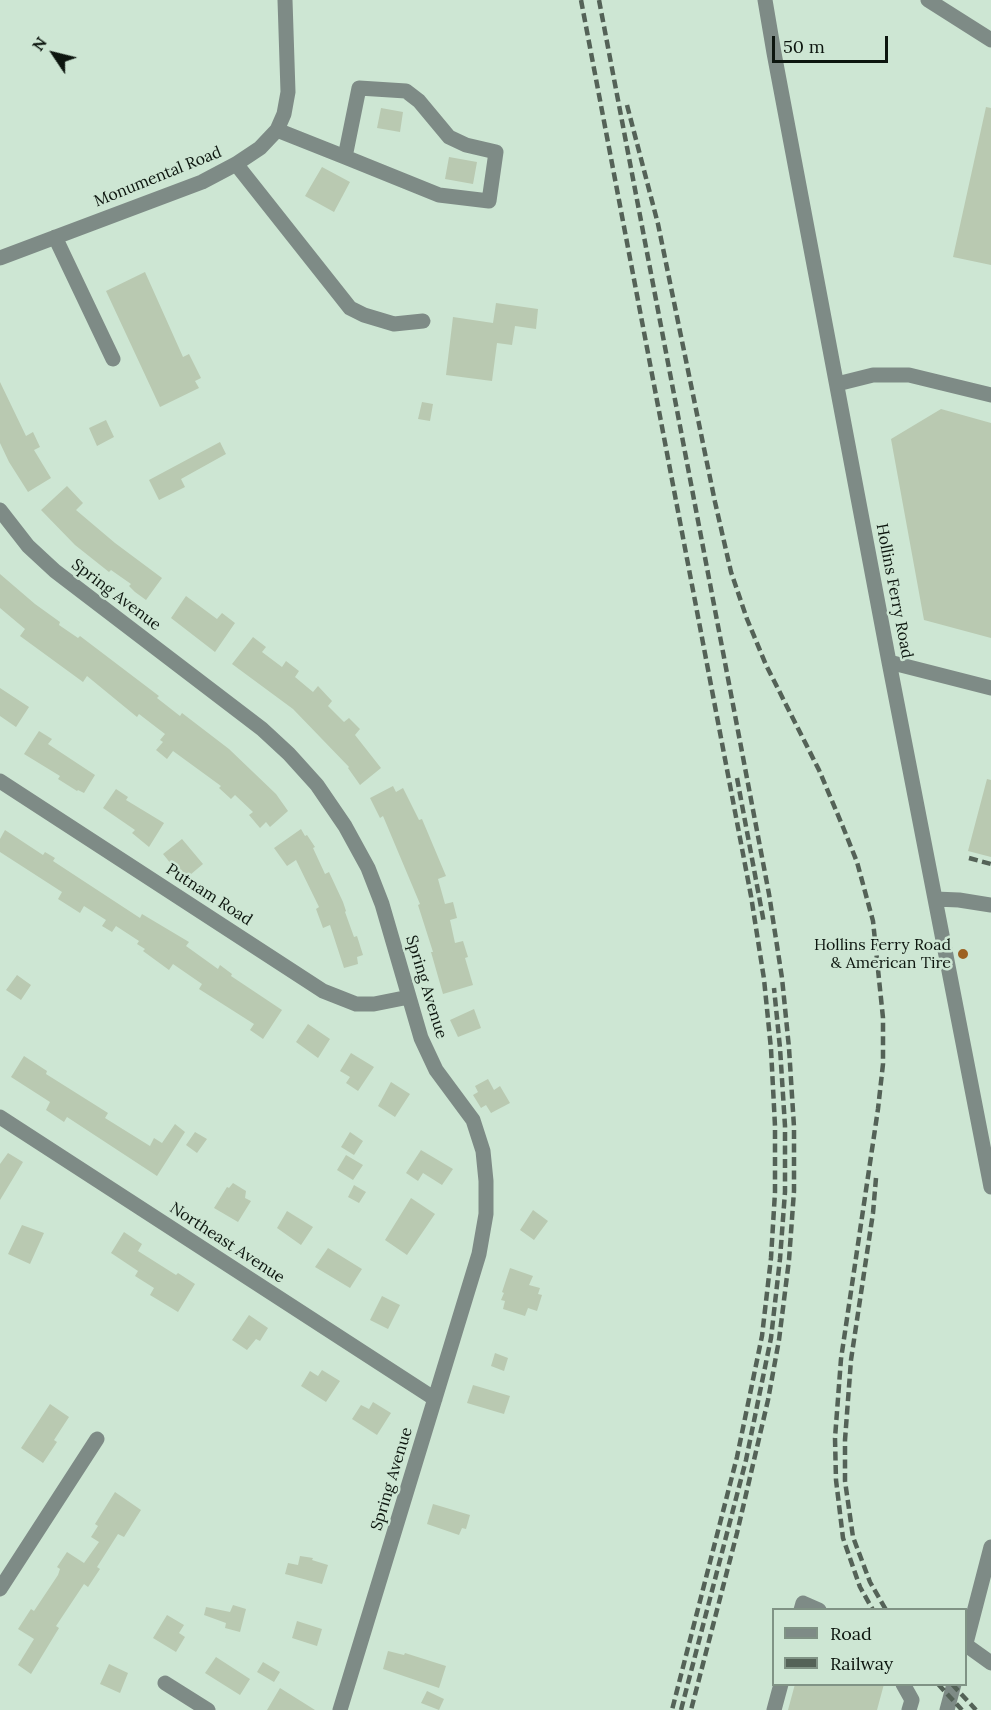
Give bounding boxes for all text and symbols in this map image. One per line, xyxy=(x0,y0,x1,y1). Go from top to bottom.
north arrow xyxy=(24,24,84,84)
scale bar xyxy=(775,24,890,62)
text: N xyxy=(28,33,51,54)
text: 50 m xyxy=(783,35,825,58)
street label: Monumental Road xyxy=(91,143,225,211)
street label: Hollins Ferry Road xyxy=(871,522,917,660)
street label: Spring Avenue xyxy=(67,555,165,635)
street label: Putnam Road xyxy=(162,860,256,930)
street label: Spring Avenue xyxy=(401,933,451,1041)
place label: Hollins Ferry Road & American Tire xyxy=(814,935,951,973)
marker: Hollins Ferry Road & American Tire xyxy=(956,947,970,961)
street label: Northeast Avenue xyxy=(166,1199,288,1287)
street label: Spring Avenue xyxy=(367,1425,417,1533)
legend xyxy=(772,1608,967,1686)
text: Road xyxy=(830,1622,872,1645)
text: Railway xyxy=(830,1652,893,1675)

